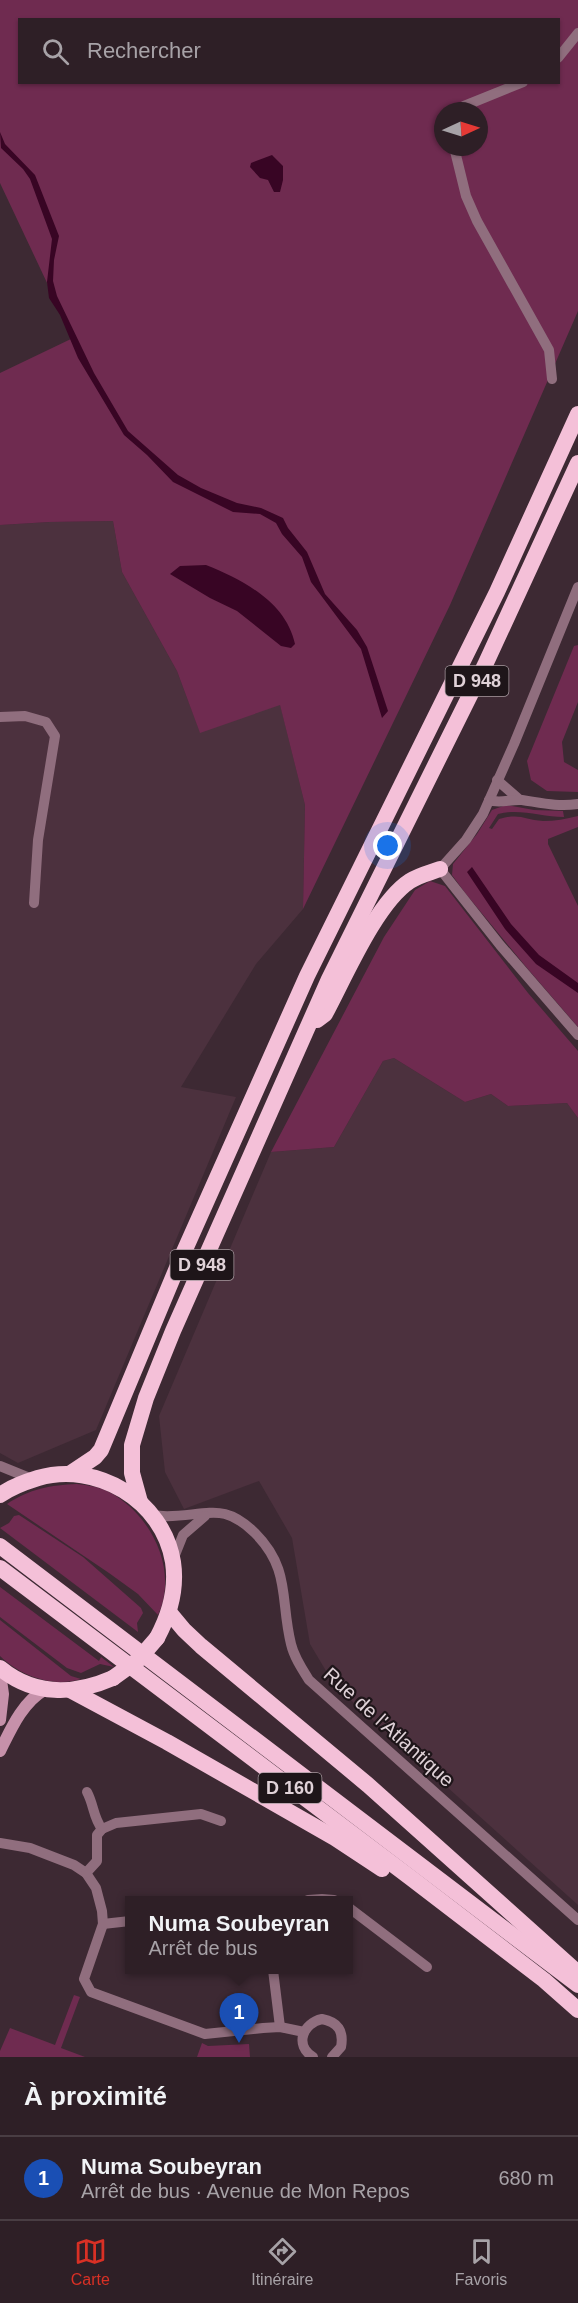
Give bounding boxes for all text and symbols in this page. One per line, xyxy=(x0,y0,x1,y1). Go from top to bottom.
search box xyxy=(18,18,560,84)
icon: search xyxy=(39,35,72,68)
text: Rechercher xyxy=(87,38,201,63)
north arrow xyxy=(434,102,488,156)
road number: D 948 xyxy=(446,666,508,696)
your location xyxy=(373,831,402,860)
road number: D 948 xyxy=(170,1250,234,1280)
street label: Rue de l'Atlantique xyxy=(319,1663,459,1791)
road number: D 160 xyxy=(258,1773,322,1803)
popup xyxy=(125,1896,353,1974)
text: Numa Soubeyran xyxy=(149,1911,329,1936)
text: Arrêt de bus xyxy=(149,1937,257,1959)
pin: 1 xyxy=(220,1994,258,2043)
text: À proximité xyxy=(24,2081,167,2111)
text: Numa Soubeyran xyxy=(81,2154,262,2179)
text: 1 xyxy=(38,2167,49,2189)
text: 680 m xyxy=(498,2167,554,2189)
text: Arrêt de bus · Avenue de Mon Repos xyxy=(81,2180,410,2202)
tab: Carte xyxy=(71,2235,110,2289)
tab: Itinéraire xyxy=(251,2235,313,2289)
tab: Favoris xyxy=(455,2235,507,2289)

